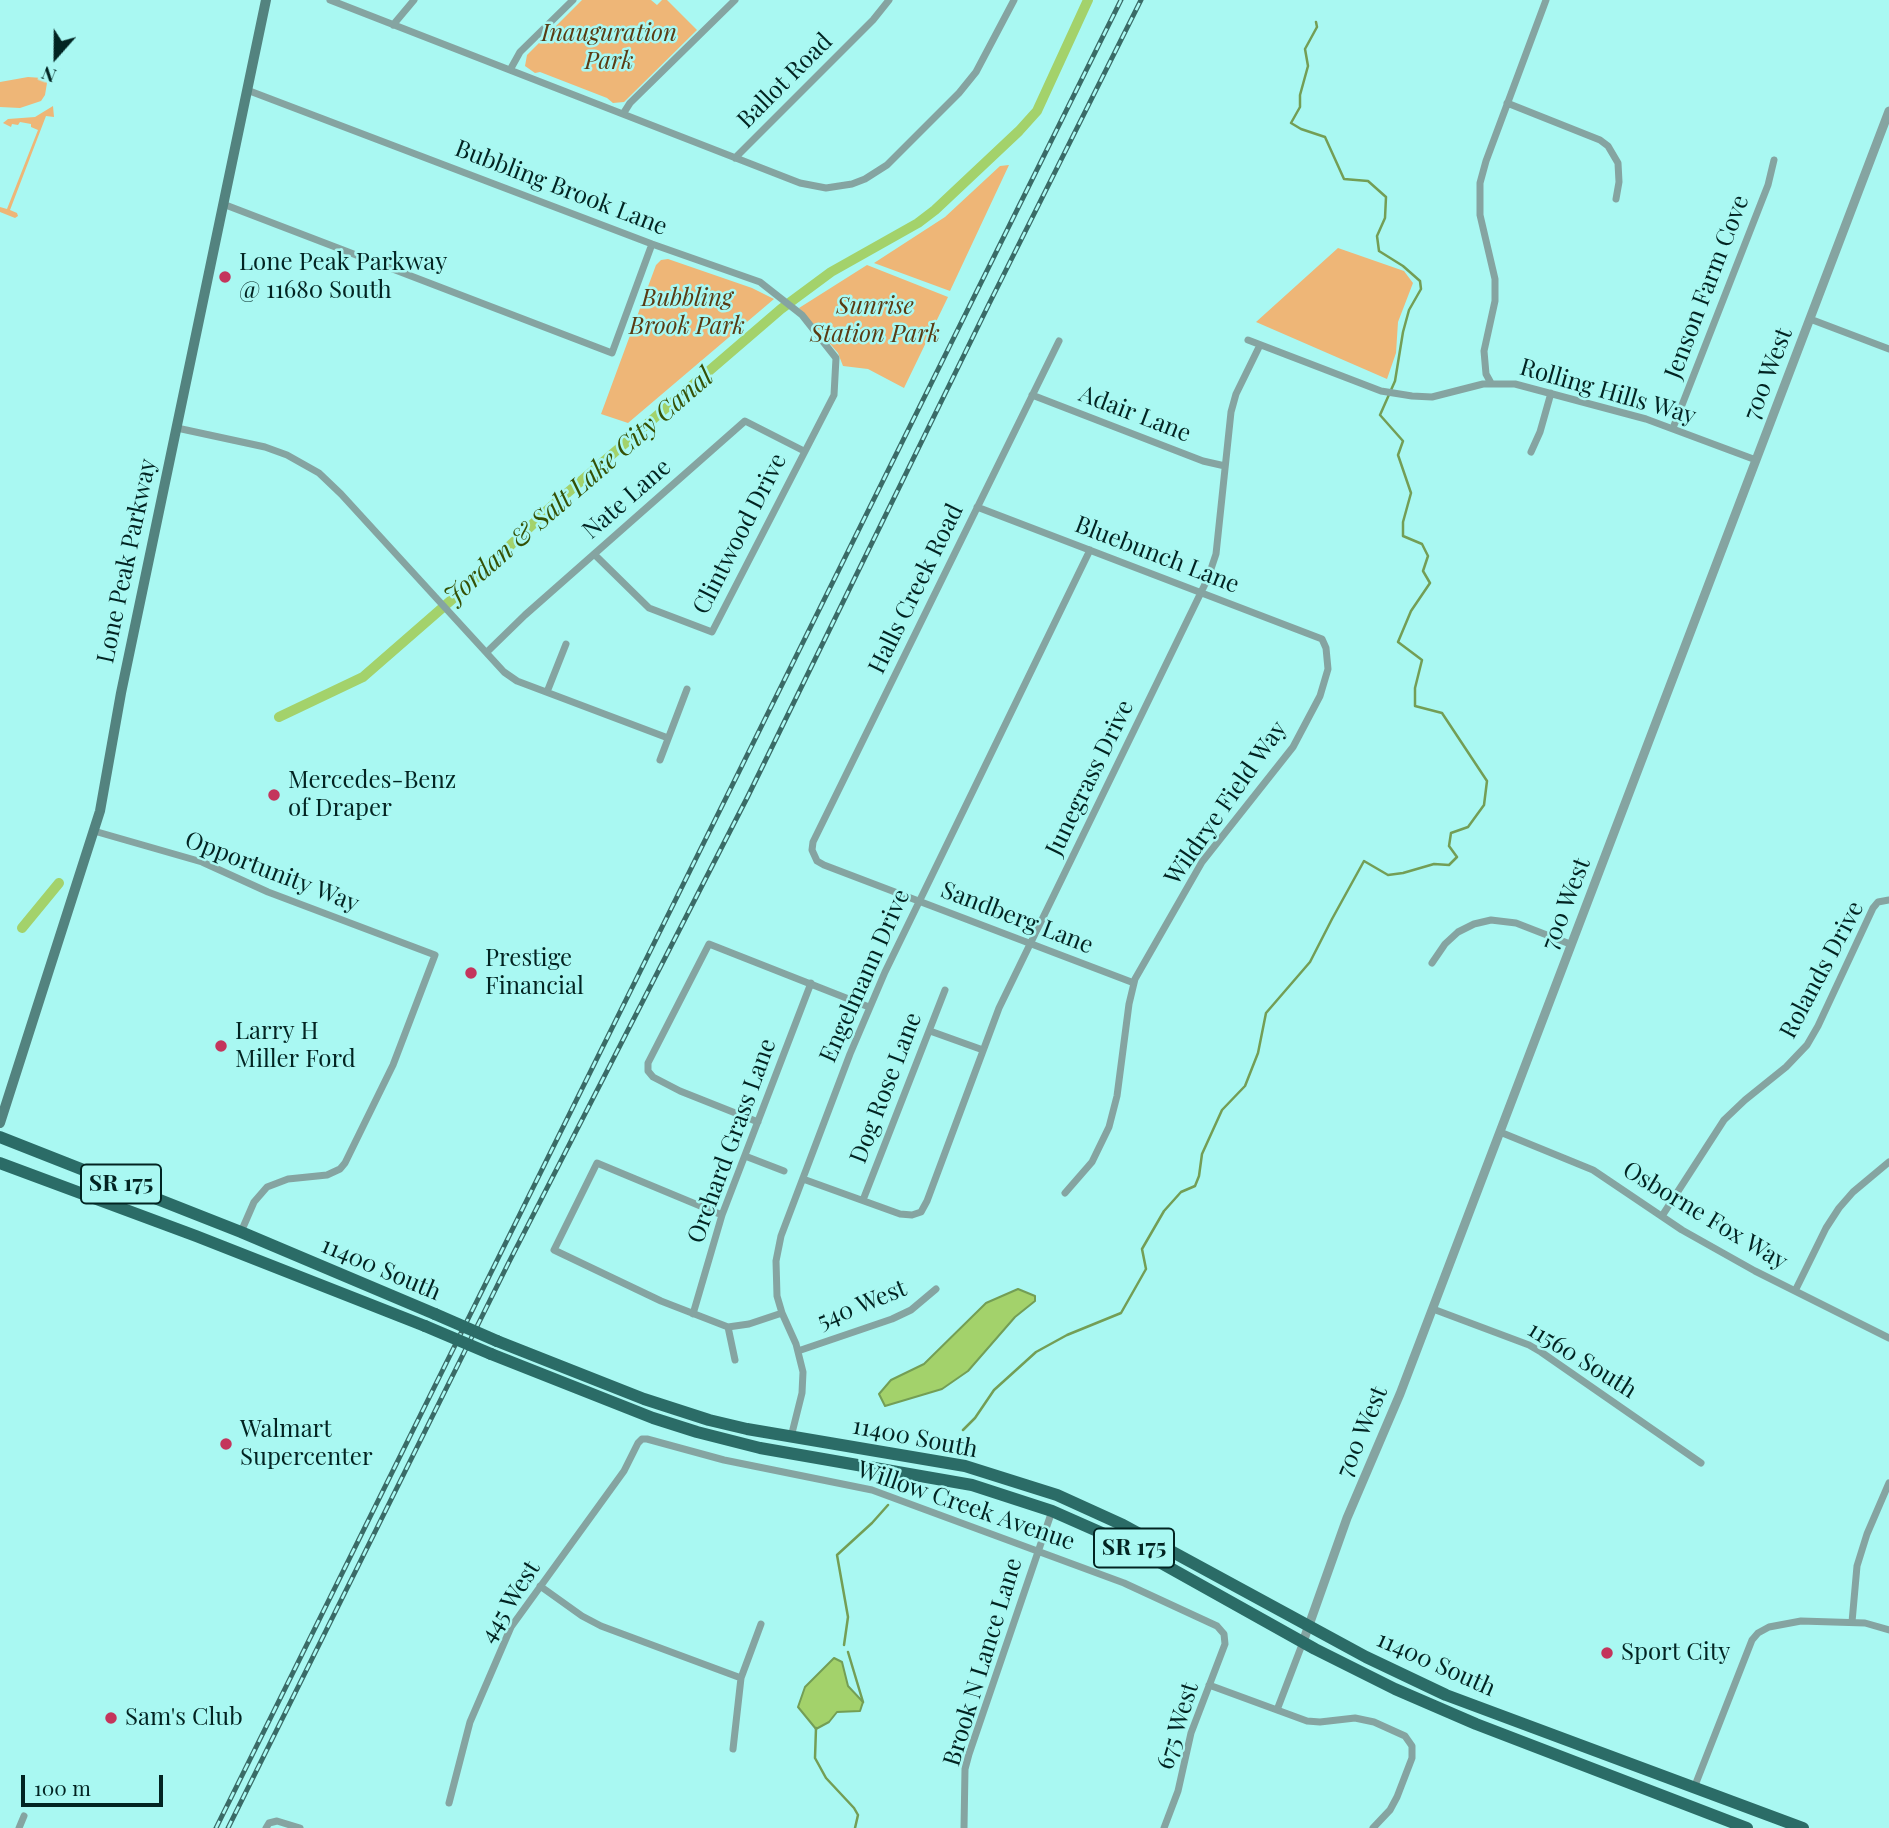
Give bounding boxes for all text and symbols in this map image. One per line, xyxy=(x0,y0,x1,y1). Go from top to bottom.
park label: Inauguration Park xyxy=(541,20,677,76)
north arrow xyxy=(21,21,91,91)
street label: Ballot Road xyxy=(731,27,839,135)
text: N xyxy=(37,61,60,90)
street label: Bubbling Brook Lane xyxy=(451,134,671,242)
street label: Jenson Farm Cove xyxy=(1659,191,1755,383)
place label: Lone Peak Parkway @ 11680 South xyxy=(239,249,447,305)
marker: Lone Peak Parkway @ 11680 South xyxy=(217,269,233,285)
park label: Bubbling Brook Park xyxy=(629,285,745,341)
park label: Sunrise Station Park xyxy=(810,293,940,349)
street label: 700 West xyxy=(1737,324,1799,424)
street label: Rolling Hills Way xyxy=(1517,353,1699,431)
water label: Jordan & Salt Lake City Canal xyxy=(438,362,720,612)
street label: Adair Lane xyxy=(1075,380,1195,448)
street label: Clintwood Drive xyxy=(687,449,793,619)
street label: Nate Lane xyxy=(577,453,677,545)
street label: Lone Peak Parkway xyxy=(91,456,163,666)
street label: Halls Creek Road xyxy=(862,499,970,679)
street label: Bluebunch Lane xyxy=(1071,510,1243,600)
street label: Junegrass Drive xyxy=(1040,696,1140,860)
street label: Wildrye Field Way xyxy=(1159,716,1293,890)
place label: Mercedes-Benz of Draper xyxy=(288,767,456,823)
marker: Mercedes-Benz of Draper xyxy=(266,787,282,803)
street label: Opportunity Way xyxy=(181,826,363,918)
street label: 700 West xyxy=(1535,854,1597,954)
street label: Sandberg Lane xyxy=(937,876,1097,960)
street label: Engelmann Drive xyxy=(814,885,916,1067)
street label: Rolands Drive xyxy=(1774,897,1870,1043)
place label: Prestige Financial xyxy=(485,945,584,1001)
marker: Prestige Financial xyxy=(463,965,479,981)
street label: Dog Rose Lane xyxy=(844,1009,928,1167)
place label: Larry H Miller Ford xyxy=(235,1018,356,1074)
street label: Orchard Grass Lane xyxy=(682,1035,782,1247)
marker: Larry H Miller Ford xyxy=(213,1038,229,1054)
street label: Osborne Fox Way xyxy=(1617,1156,1793,1276)
road number: SR 175 xyxy=(81,1164,161,1204)
street label: 11400 South xyxy=(317,1231,445,1307)
street label: 540 West xyxy=(813,1274,911,1336)
street label: 11560 South xyxy=(1522,1315,1642,1405)
street label: 700 West xyxy=(1330,1382,1394,1482)
street label: 11400 South xyxy=(850,1412,980,1464)
place label: Walmart Supercenter xyxy=(240,1416,373,1472)
marker: Walmart Supercenter xyxy=(218,1436,234,1452)
street label: Willow Creek Avenue xyxy=(853,1455,1079,1557)
road number: SR 175 xyxy=(1094,1528,1174,1568)
street label: Brook N Lance Lane xyxy=(938,1555,1028,1769)
street label: 445 West xyxy=(474,1556,546,1648)
street label: 11400 South xyxy=(1372,1625,1500,1703)
place label: Sport City xyxy=(1621,1639,1730,1667)
marker: Sport City xyxy=(1599,1645,1615,1661)
street label: 675 West xyxy=(1151,1679,1205,1773)
place label: Sam's Club xyxy=(125,1704,243,1732)
marker: Sam's Club xyxy=(103,1710,119,1726)
scale bar xyxy=(24,1762,166,1806)
text: 100 m xyxy=(34,1773,91,1801)

